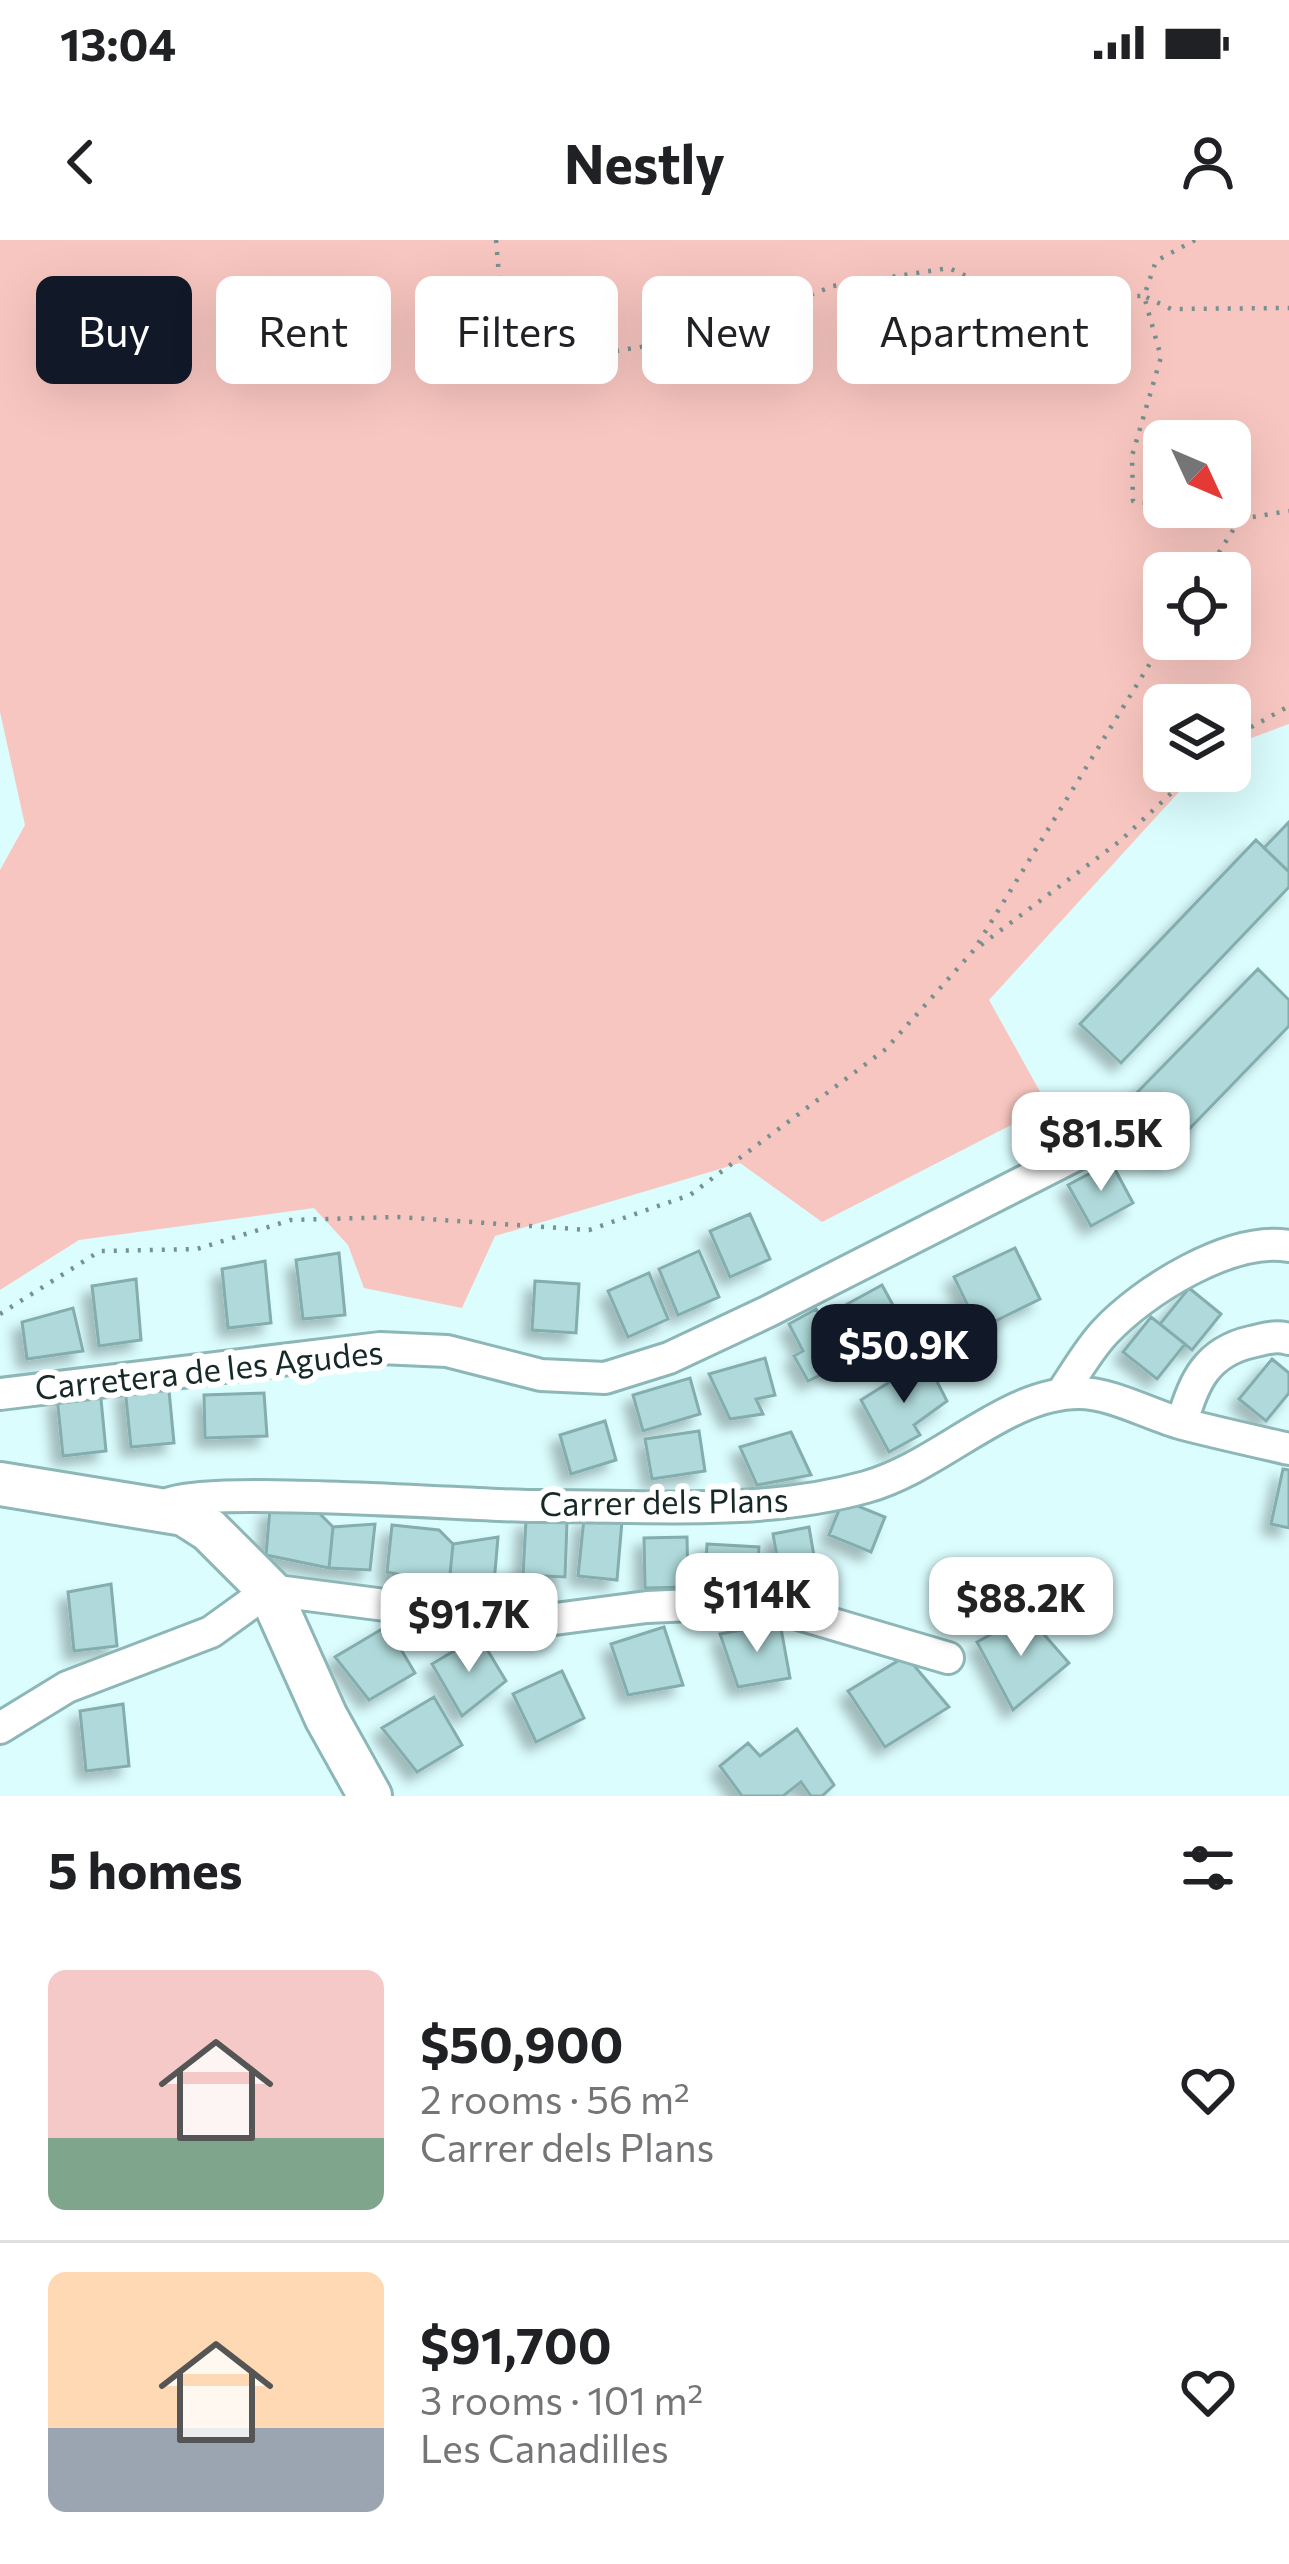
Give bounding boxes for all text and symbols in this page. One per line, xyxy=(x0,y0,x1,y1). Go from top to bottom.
text: 13:04 xyxy=(60,15,176,70)
icon: back xyxy=(48,129,114,195)
text: Nestly xyxy=(564,129,725,195)
icon: person xyxy=(1175,129,1241,195)
chip: Buy xyxy=(36,276,192,384)
chip: Rent xyxy=(216,276,391,384)
chip: Filters xyxy=(415,276,618,384)
chip: New xyxy=(642,276,813,384)
chip: Apartment xyxy=(837,276,1131,384)
north arrow xyxy=(1143,420,1251,528)
map controls xyxy=(1143,420,1251,792)
button: locate xyxy=(1143,552,1251,660)
button: layers xyxy=(1143,684,1251,792)
pin: $81.5K xyxy=(1003,1092,1199,1194)
text: $81.5K xyxy=(1039,1107,1163,1155)
pin: $50.9K xyxy=(806,1304,1002,1406)
text: $50.9K xyxy=(838,1319,970,1367)
street label: Carretera de les Agudes xyxy=(33,1330,385,1407)
street label: Carrer dels Plans xyxy=(539,1478,789,1523)
pin: $114K xyxy=(673,1553,841,1655)
pin: $88.2K xyxy=(923,1557,1119,1659)
text: $114K xyxy=(703,1568,811,1616)
text: $88.2K xyxy=(956,1572,1086,1620)
pin: $91.7K xyxy=(371,1573,567,1675)
text: $91.7K xyxy=(408,1588,530,1636)
icon: filters xyxy=(1175,1835,1241,1901)
text: 5 homes xyxy=(48,1837,243,1900)
text: $50,900 xyxy=(420,2011,624,2074)
icon: home xyxy=(144,2018,288,2162)
icon: heart xyxy=(1175,2057,1241,2123)
text: 2 rooms · 56 m² xyxy=(420,2074,690,2122)
text: Carrer dels Plans xyxy=(420,2122,714,2170)
text: $91,700 xyxy=(420,2312,612,2375)
icon: home xyxy=(144,2320,288,2464)
icon: heart xyxy=(1175,2359,1241,2425)
text: 3 rooms · 101 m² xyxy=(420,2375,703,2423)
text: Les Canadilles xyxy=(420,2423,669,2471)

